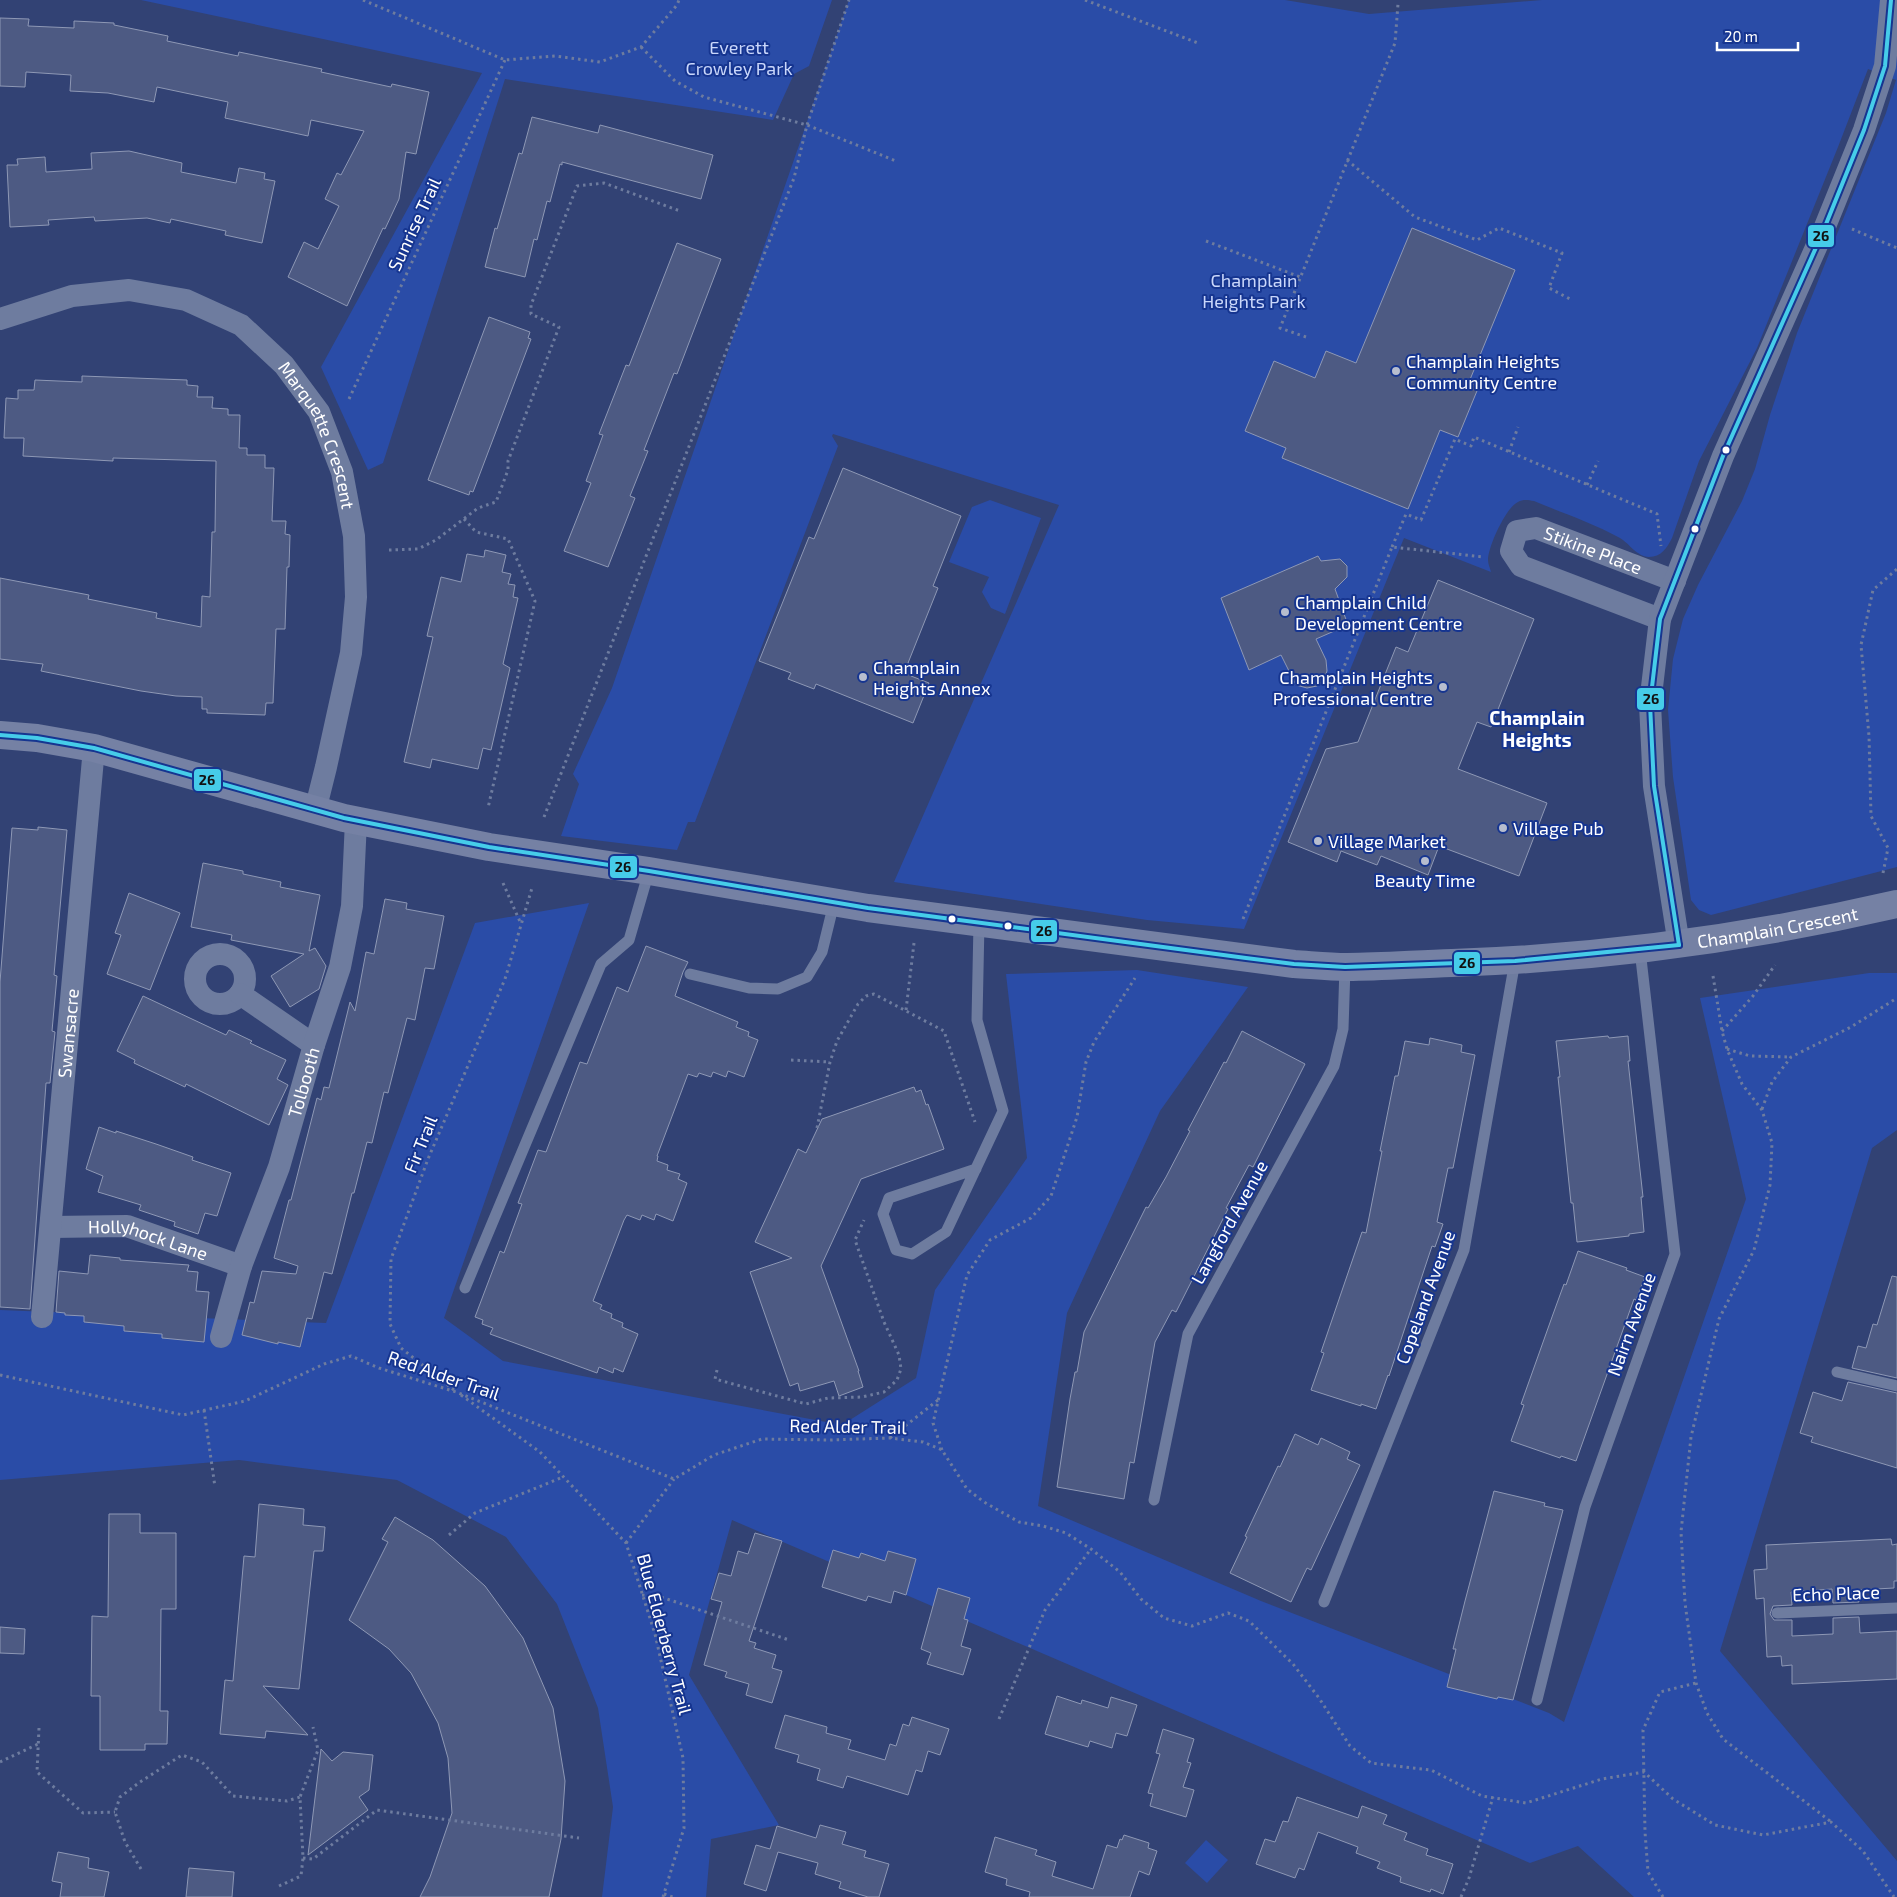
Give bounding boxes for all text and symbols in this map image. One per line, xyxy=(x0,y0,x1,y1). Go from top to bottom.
scale bar xyxy=(1717,20,1798,52)
text: 20 m xyxy=(1724,27,1758,45)
park label: Everett Crowley Park xyxy=(685,36,793,79)
street label: Sunrise Trail xyxy=(383,173,446,274)
line badge: 26 xyxy=(1807,224,1835,248)
text: 26 xyxy=(1813,227,1829,244)
park label: Champlain Heights Park xyxy=(1202,269,1306,312)
place label: Champlain Heights Community Centre xyxy=(1406,350,1560,393)
street label: Marquette Crescent xyxy=(274,357,360,511)
marker: Champlain Heights Community Centre xyxy=(1390,365,1402,377)
unlabelled marker xyxy=(1721,445,1731,455)
street label: Stikine Place xyxy=(1541,521,1645,578)
unlabelled marker xyxy=(1690,524,1700,534)
place label: Champlain Child Development Centre xyxy=(1295,591,1462,634)
marker: Champlain Child Development Centre xyxy=(1279,606,1291,618)
place label: Champlain Heights Annex xyxy=(873,656,991,699)
place label: Champlain Heights Professional Centre xyxy=(1273,666,1433,709)
marker: Champlain Heights Annex xyxy=(857,671,869,683)
marker: Champlain Heights Professional Centre xyxy=(1437,681,1449,693)
line badge: 26 xyxy=(1636,687,1665,711)
text: 26 xyxy=(1643,690,1659,707)
district label: Champlain Heights xyxy=(1489,706,1585,751)
line badge: 26 xyxy=(193,768,222,792)
text: 26 xyxy=(199,771,215,788)
place label: Village Pub xyxy=(1513,817,1604,839)
marker: Village Pub xyxy=(1497,822,1509,834)
place label: Village Market xyxy=(1328,830,1446,852)
marker: Village Market xyxy=(1312,835,1324,847)
line badge: 26 xyxy=(609,855,638,879)
marker: Beauty Time xyxy=(1419,855,1431,867)
text: 26 xyxy=(615,858,631,875)
place label: Beauty Time xyxy=(1375,869,1475,891)
street label: Champlain Crescent xyxy=(1696,902,1860,952)
unlabelled marker xyxy=(947,914,957,924)
line badge: 26 xyxy=(1030,919,1058,943)
unlabelled marker xyxy=(1003,921,1013,931)
text: 26 xyxy=(1036,922,1052,939)
line badge: 26 xyxy=(1453,951,1481,975)
text: 26 xyxy=(1459,954,1475,971)
street label: Swansacre xyxy=(53,988,83,1079)
street label: Tolbooth xyxy=(283,1045,324,1120)
street label: Fir Trail xyxy=(399,1111,442,1176)
street label: Langford Avenue xyxy=(1186,1156,1272,1288)
street label: Hollyhock Lane xyxy=(88,1215,211,1265)
street label: Copeland Avenue xyxy=(1391,1227,1459,1367)
street label: Nairn Avenue xyxy=(1602,1269,1660,1379)
street label: Red Alder Trail xyxy=(385,1346,504,1405)
street label: Red Alder Trail xyxy=(789,1414,907,1438)
street label: Blue Elderberry Trail xyxy=(633,1551,697,1718)
street label: Echo Place xyxy=(1792,1580,1880,1606)

